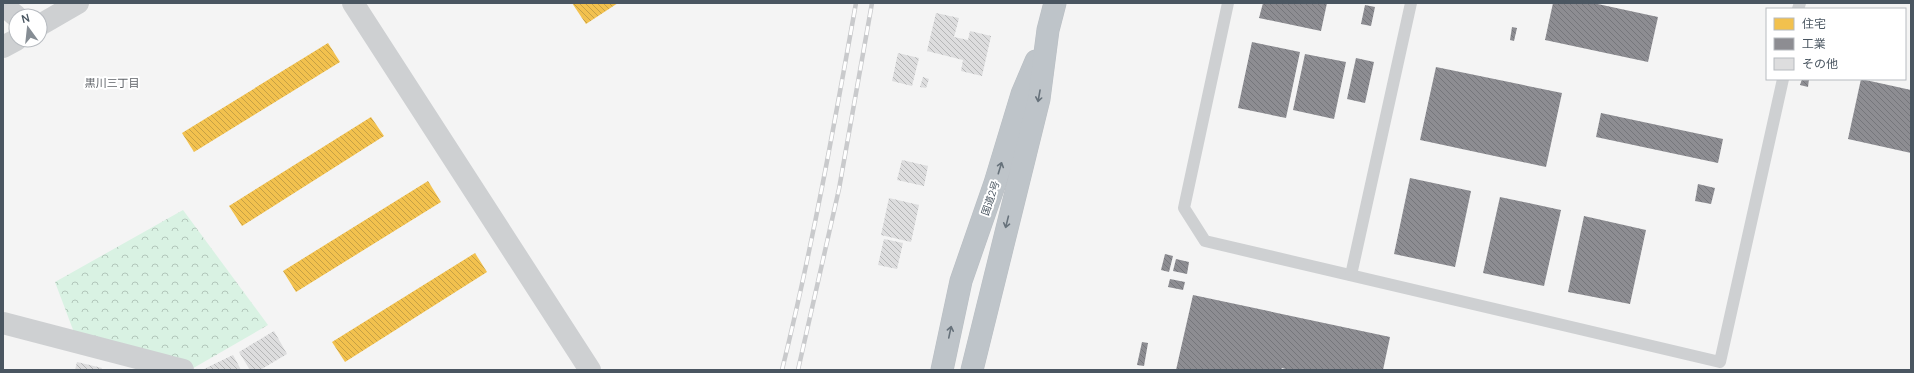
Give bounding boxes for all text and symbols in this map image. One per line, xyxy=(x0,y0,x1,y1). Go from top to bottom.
north arrow xyxy=(8,8,48,48)
legend xyxy=(1766,8,1906,80)
text: N xyxy=(20,10,31,26)
text: 住宅 xyxy=(1802,15,1826,32)
text: 工業 xyxy=(1802,35,1826,52)
text: その他 xyxy=(1802,55,1838,72)
district label: 黒川三丁目 xyxy=(85,75,140,90)
one-way arrow xyxy=(1035,89,1043,102)
one-way arrow xyxy=(997,161,1004,174)
street label: 国道2号 xyxy=(978,179,1002,217)
one-way arrow xyxy=(1003,215,1011,228)
one-way arrow xyxy=(946,326,954,339)

